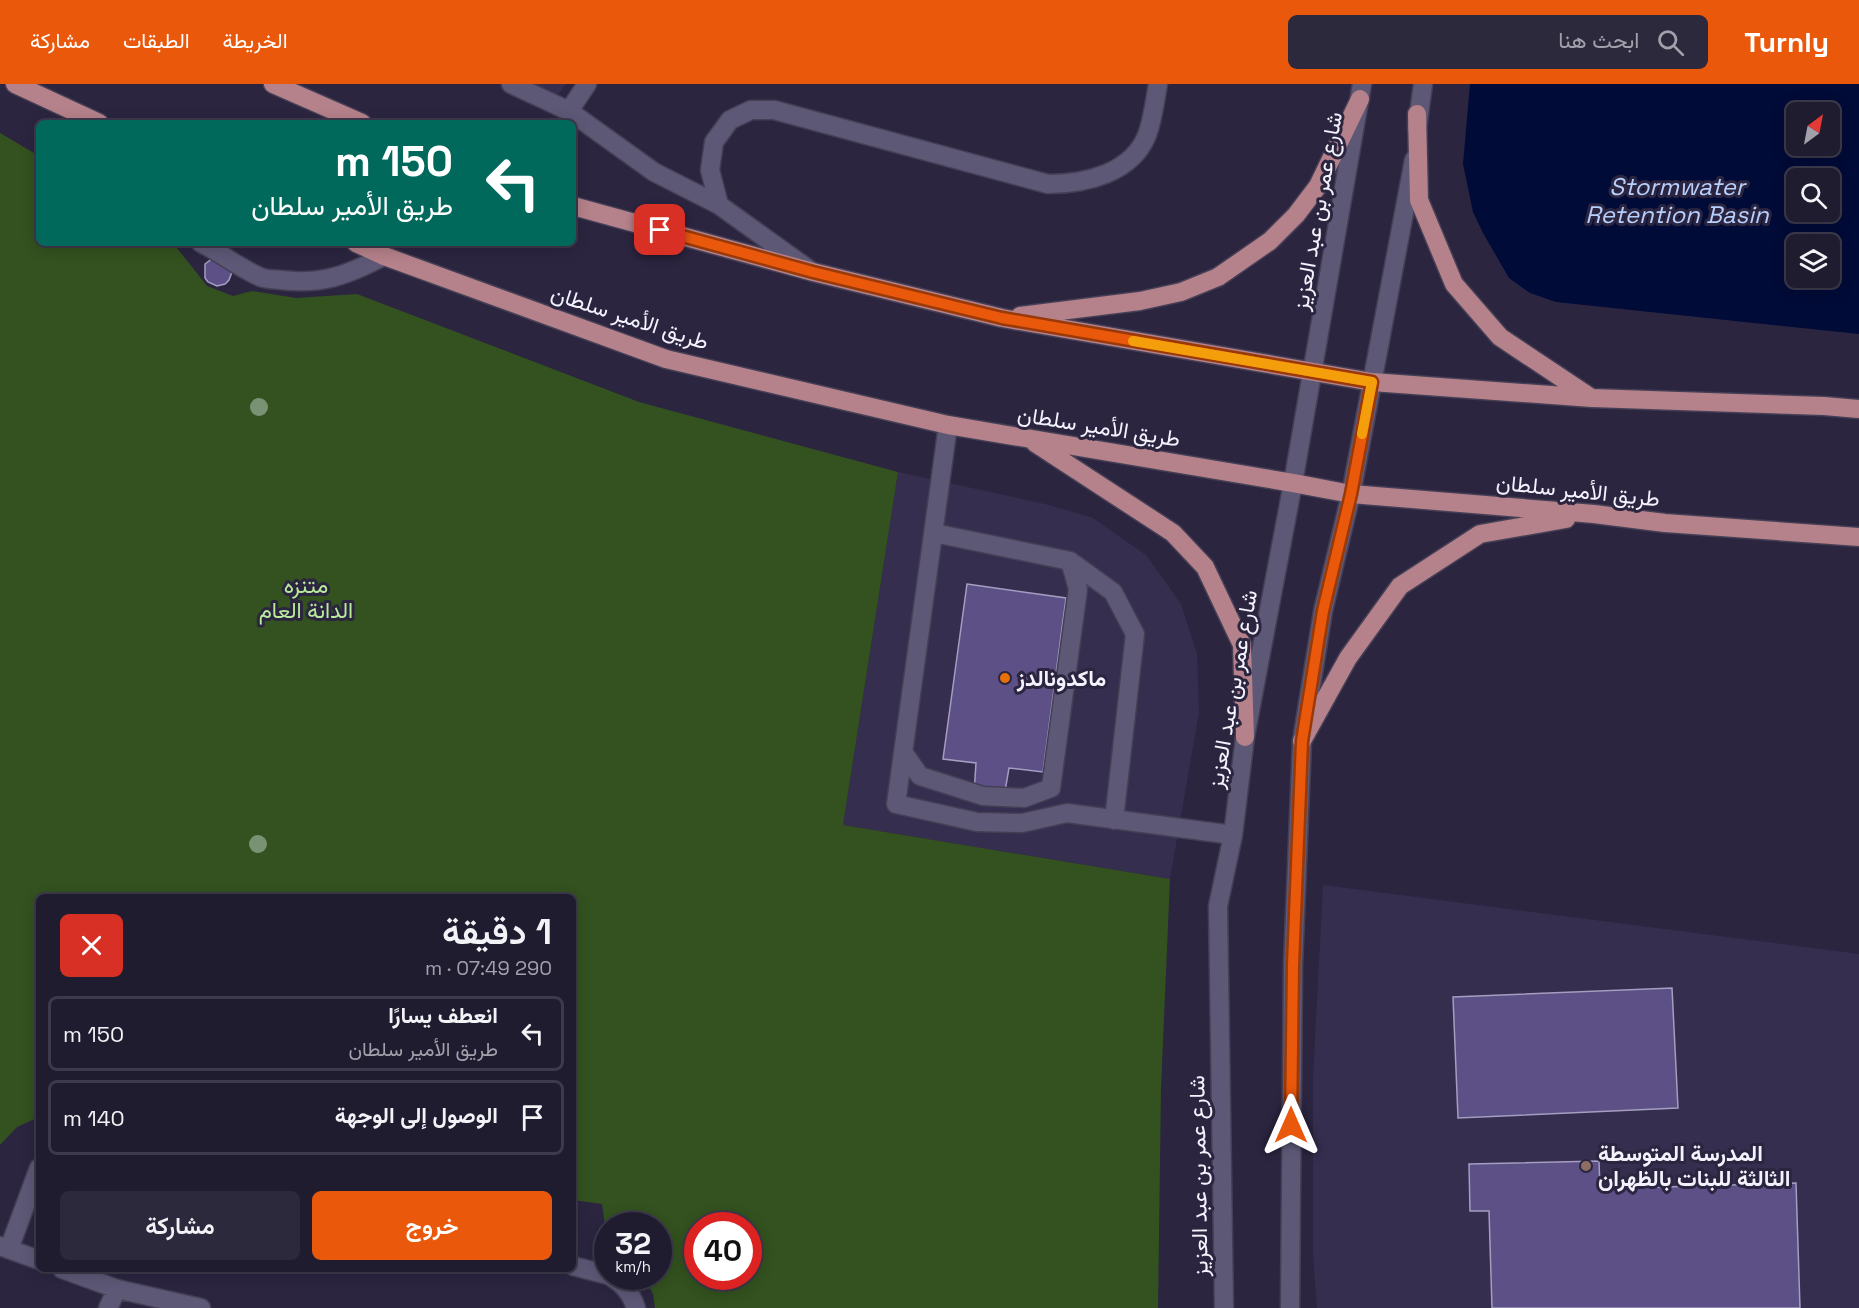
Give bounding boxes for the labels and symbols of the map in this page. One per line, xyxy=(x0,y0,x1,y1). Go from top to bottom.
north arrow xyxy=(1786,102,1840,156)
street label: شارع عمر بن عبد العزيز xyxy=(1286,109,1349,314)
water label: Stormwater Retention Basin xyxy=(1585,171,1770,230)
pin xyxy=(634,204,685,255)
street label: طريق الأمير سلطان xyxy=(548,278,712,356)
street label: طريق الأمير سلطان xyxy=(1016,399,1182,453)
street label: طريق الأمير سلطان xyxy=(1495,467,1661,513)
park label: متنزه الدانة العام xyxy=(259,571,353,625)
street label: شارع عمر بن عبد العزيز xyxy=(1201,587,1264,792)
place label: ماكدونالدز xyxy=(1016,664,1106,692)
marker: ماكدونالدز xyxy=(998,671,1012,685)
street label: شارع عمر بن عبد العزيز xyxy=(1182,1075,1215,1278)
position arrow xyxy=(1259,1093,1323,1157)
place label: المدرسة المتوسطة الثالثة للبنات بالظهران xyxy=(1598,1139,1791,1192)
marker: المدرسة المتوسطة الثالثة للبنات بالظهران xyxy=(1579,1159,1593,1173)
speed limit sign: 40 xyxy=(684,1212,762,1290)

